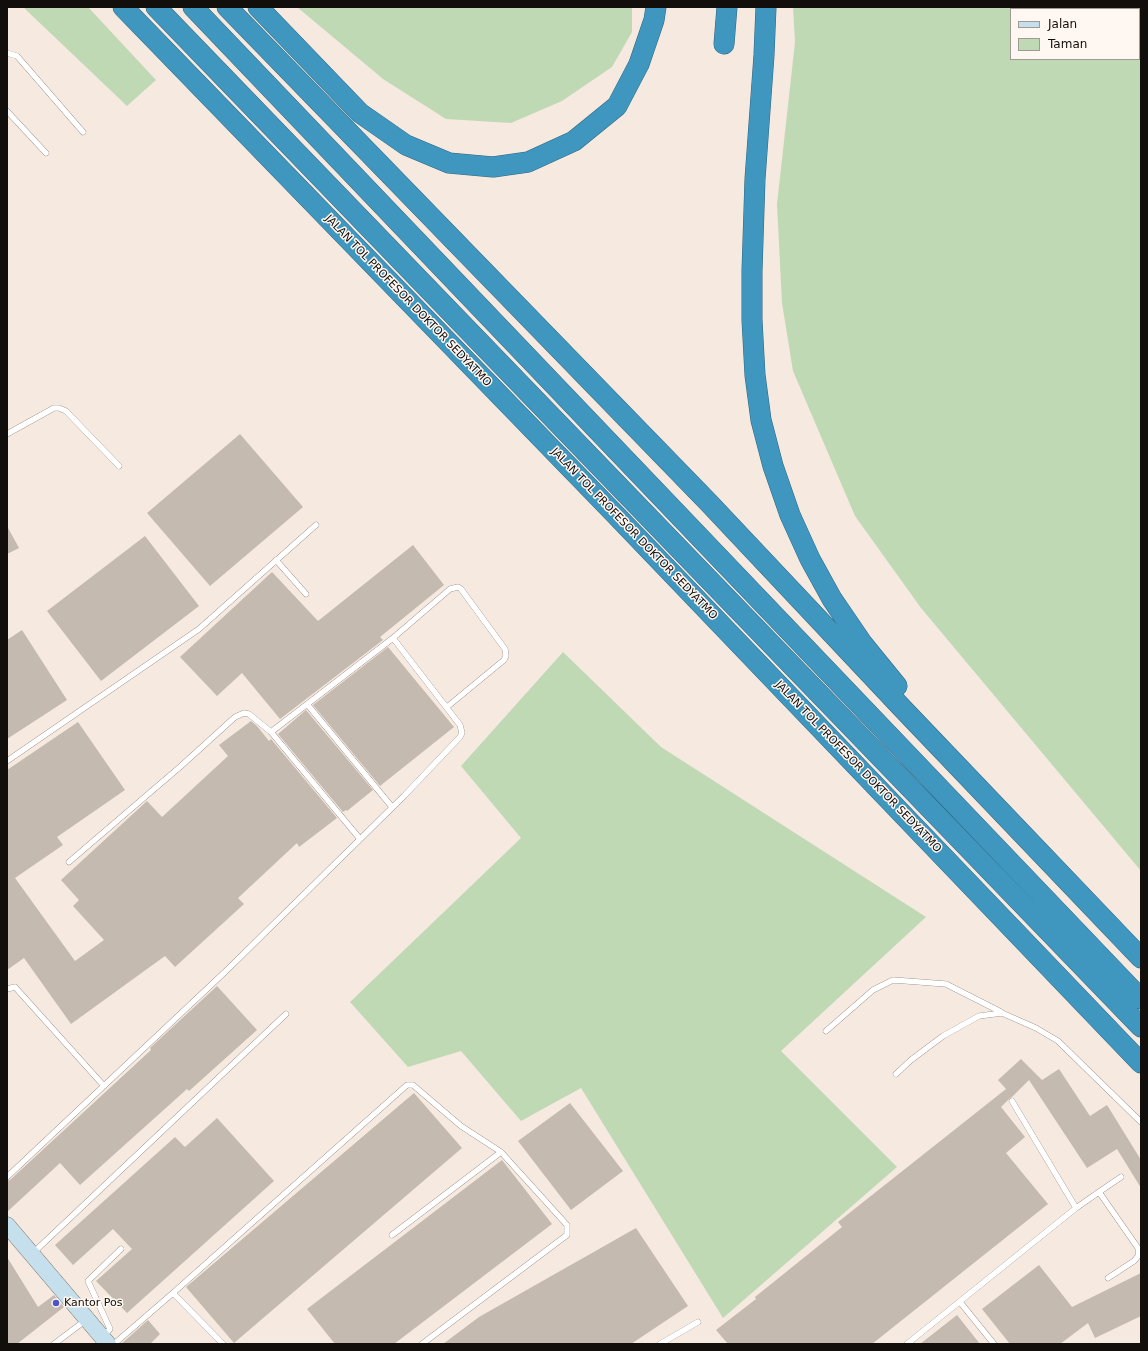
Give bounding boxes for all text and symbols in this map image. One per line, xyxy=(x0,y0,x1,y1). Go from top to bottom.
legend xyxy=(1010,8,1140,60)
text: Jalan xyxy=(1048,17,1077,31)
text: Taman xyxy=(1048,37,1087,51)
street label: JALAN TOL PROFESOR DOKTOR SEDYATMO xyxy=(322,212,494,390)
street label: JALAN TOL PROFESOR DOKTOR SEDYATMO xyxy=(548,445,720,623)
street label: JALAN TOL PROFESOR DOKTOR SEDYATMO xyxy=(772,678,944,856)
place label: Kantor Pos xyxy=(64,1296,122,1310)
marker: Kantor Pos xyxy=(51,1298,61,1308)

